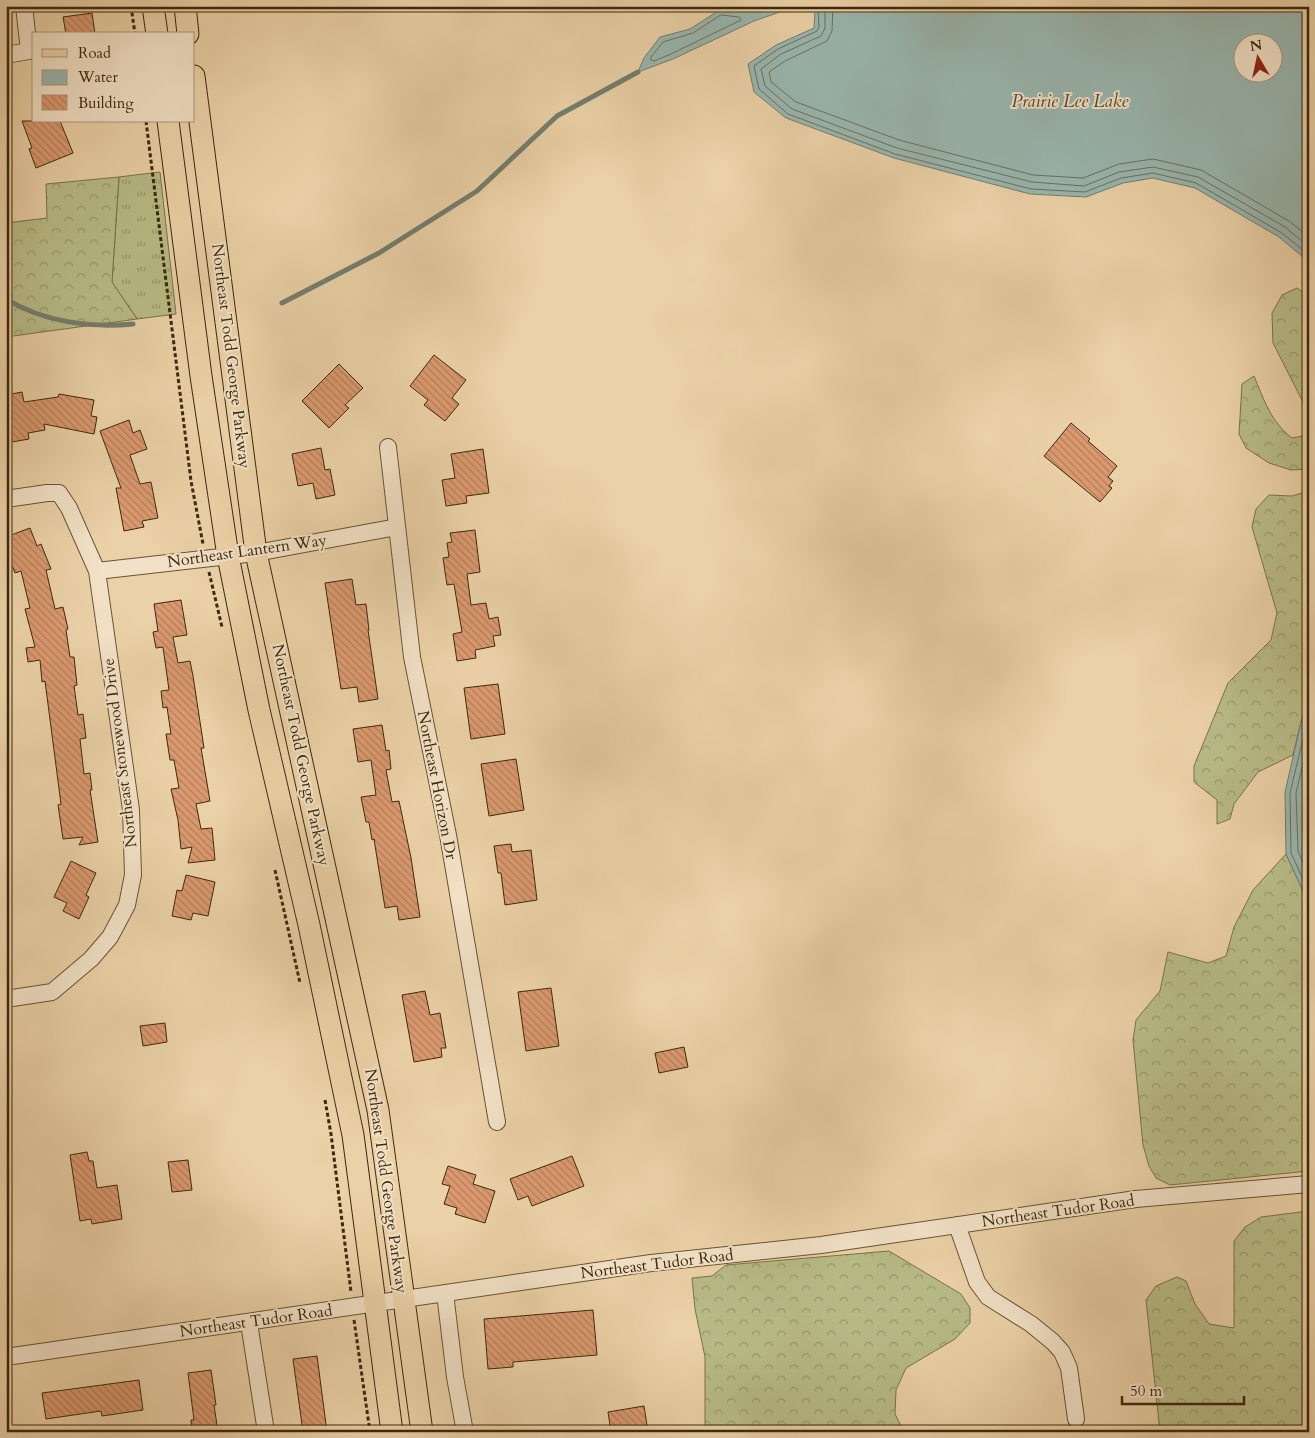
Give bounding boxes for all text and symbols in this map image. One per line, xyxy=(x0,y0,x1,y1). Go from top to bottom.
legend xyxy=(32,32,195,122)
north arrow xyxy=(1232,32,1282,82)
text: N xyxy=(1249,35,1264,56)
text: Road xyxy=(78,43,111,63)
text: Water xyxy=(77,67,119,87)
water label: Prairie Lee Lake xyxy=(1012,89,1130,114)
text: Building xyxy=(78,93,134,113)
street label: Northeast Todd George Parkway xyxy=(206,242,256,470)
street label: Northeast Lantern Way xyxy=(166,529,329,573)
street label: Northeast Todd George Parkway xyxy=(267,642,335,869)
street label: Northeast Stonewood Drive xyxy=(97,657,143,849)
street label: Northeast Horizon Dr xyxy=(412,709,462,861)
street label: Northeast Todd George Parkway xyxy=(359,1067,413,1295)
street label: Northeast Tudor Road xyxy=(980,1189,1136,1233)
street label: Northeast Tudor Road xyxy=(579,1244,735,1284)
street label: Northeast Tudor Road xyxy=(178,1299,334,1343)
scale bar xyxy=(1122,1373,1245,1405)
text: 50 m xyxy=(1130,1381,1162,1401)

